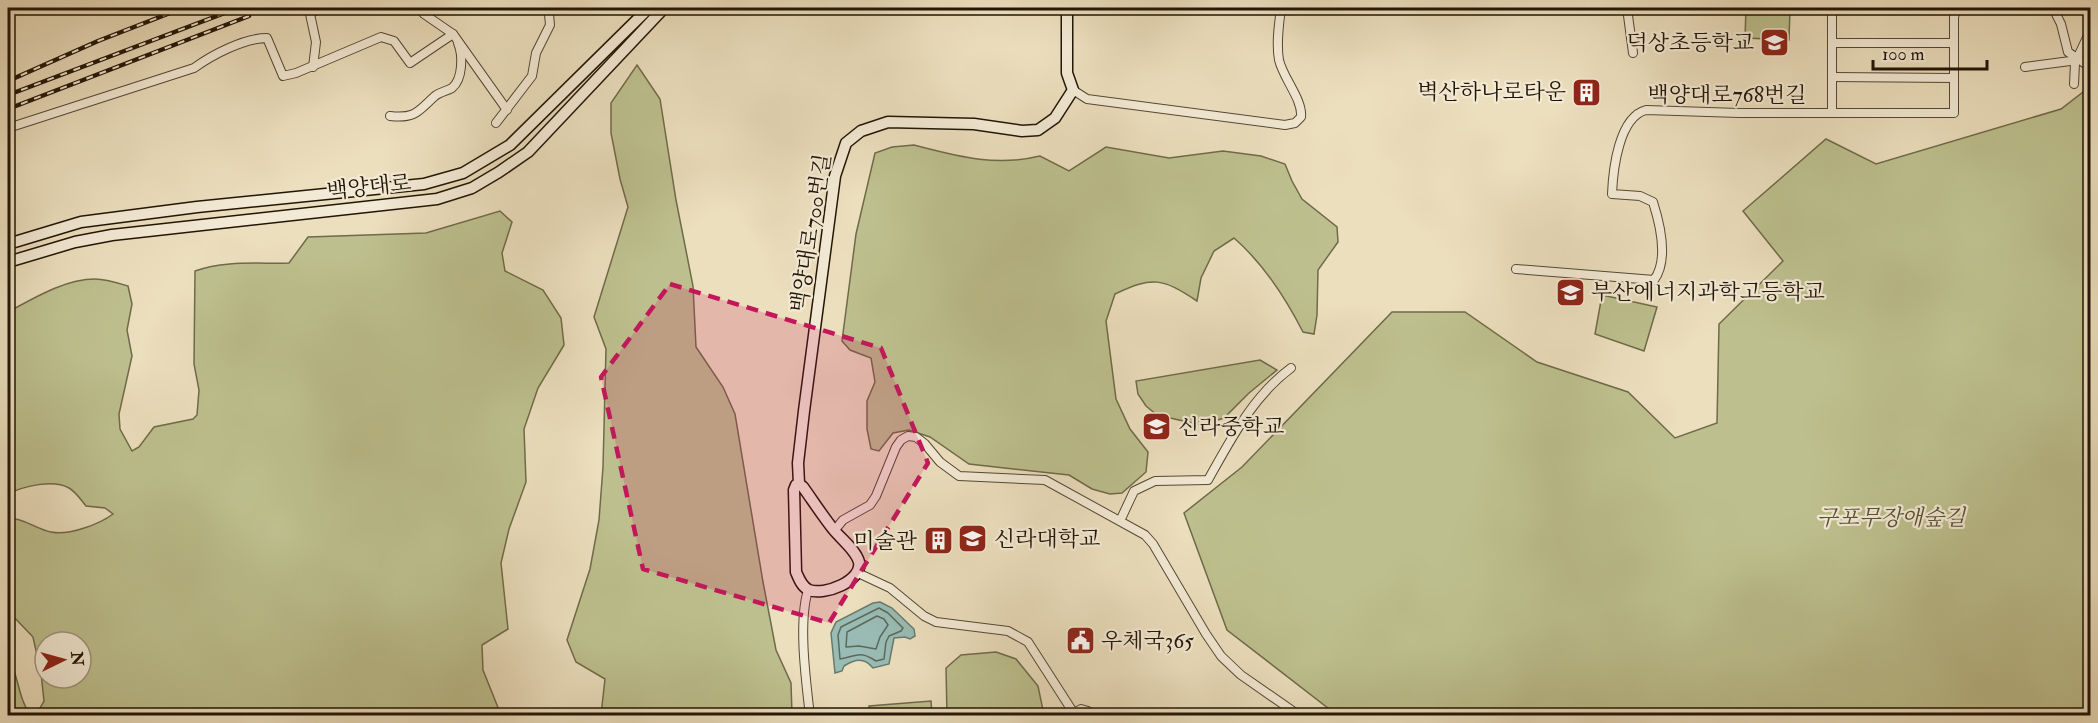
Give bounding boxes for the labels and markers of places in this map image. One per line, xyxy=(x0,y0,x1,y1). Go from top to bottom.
school or university icon: 덕상초등학교 xyxy=(1759,27,1791,59)
place label: 덕상초등학교 xyxy=(1626,29,1754,57)
building icon: 벽산하나로타운 xyxy=(1571,76,1603,108)
place label: 벽산하나로타운 xyxy=(1417,78,1566,106)
school or university icon: 부산에너지과학고등학교 xyxy=(1554,276,1586,308)
place label: 부산에너지과학고등학교 xyxy=(1591,278,1825,306)
school or university icon: 신라중학교 xyxy=(1141,411,1173,443)
place label: 신라중학교 xyxy=(1178,413,1284,441)
school or university icon: 신라대학교 xyxy=(957,523,989,555)
building icon: 미술관 xyxy=(922,525,954,557)
place label: 신라대학교 xyxy=(994,525,1100,553)
place label: 미술관 xyxy=(853,527,918,555)
public building icon: 우체국365 xyxy=(1064,625,1096,657)
place label: 우체국365 xyxy=(1101,627,1194,655)

